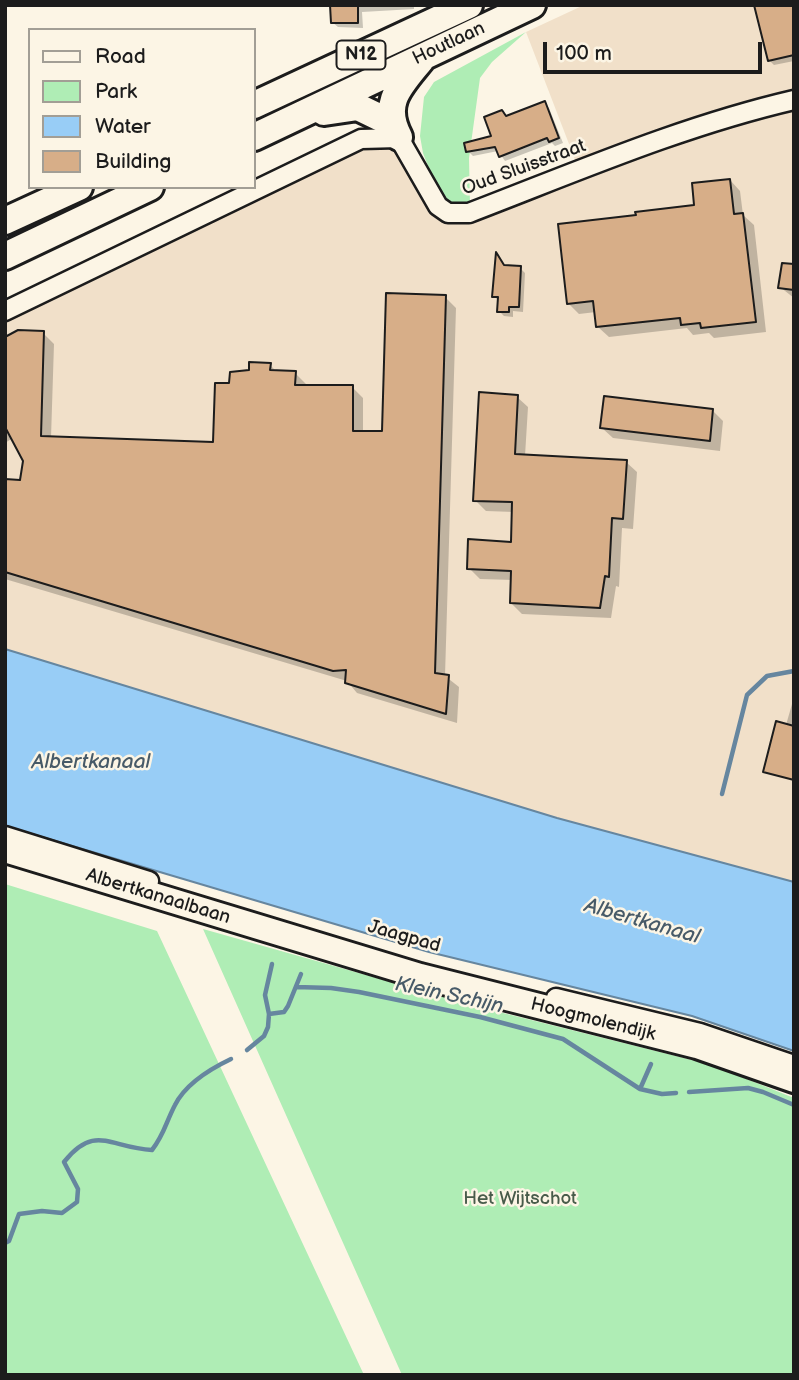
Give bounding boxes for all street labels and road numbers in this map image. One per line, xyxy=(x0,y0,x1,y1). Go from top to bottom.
street label: Houtlaan xyxy=(409,17,489,71)
road number: N12 xyxy=(336,40,386,70)
street label: Oud Sluisstraat xyxy=(459,135,589,201)
street label: Albertkanaalbaan xyxy=(83,864,233,930)
street label: Jaagpad xyxy=(365,916,443,958)
street label: Hoogmolendijk xyxy=(528,993,658,1047)

